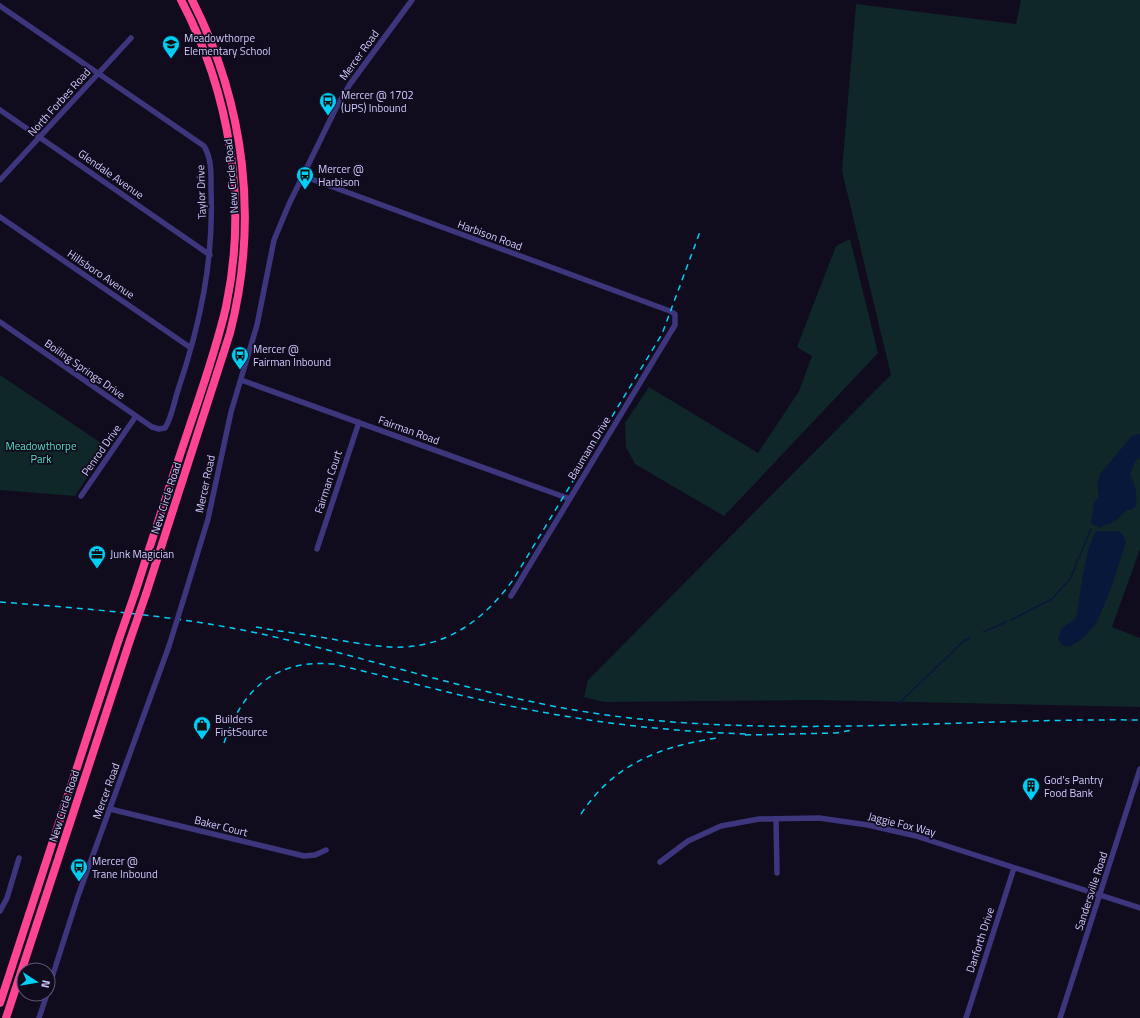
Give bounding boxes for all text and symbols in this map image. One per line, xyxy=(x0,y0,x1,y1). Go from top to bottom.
street label: Mercer Road xyxy=(335,26,383,83)
place label: Meadowthorpe Elementary School xyxy=(184,30,271,59)
school or university icon: Meadowthorpe Elementary School xyxy=(161,34,181,59)
street label: North Forbes Road xyxy=(24,64,94,140)
place label: Mercer @ 1702 (UPS) Inbound xyxy=(341,87,414,116)
bus stop icon: Mercer @ 1702 (UPS) Inbound xyxy=(318,91,338,116)
street label: New Circle Road xyxy=(220,138,242,214)
street label: Glendale Avenue xyxy=(75,145,147,203)
place label: Mercer @ Harbison xyxy=(318,161,364,190)
street label: Taylor Drive xyxy=(192,164,210,219)
bus stop icon: Mercer @ Harbison xyxy=(295,165,315,190)
street label: Harbison Road xyxy=(455,216,525,254)
street label: Hillsboro Avenue xyxy=(64,246,138,303)
street label: Boiling Springs Drive xyxy=(41,335,129,403)
place label: Mercer @ Fairman Inbound xyxy=(253,341,331,370)
bus stop icon: Mercer @ Fairman Inbound xyxy=(230,345,250,370)
street label: Fairman Road xyxy=(376,412,442,449)
street label: Baumann Drive xyxy=(564,413,614,483)
street label: Penrod Drive xyxy=(77,421,125,479)
park label: Meadowthorpe Park xyxy=(6,438,77,467)
street label: Fairman Court xyxy=(310,448,346,516)
street label: Mercer Road xyxy=(191,453,219,514)
street label: New Circle Road xyxy=(147,460,185,536)
office icon: Junk Magician xyxy=(87,544,107,569)
place label: Junk Magician xyxy=(110,546,174,562)
place label: Builders FirstSource xyxy=(215,711,268,740)
shop icon: Builders FirstSource xyxy=(192,715,212,740)
street label: Mercer Road xyxy=(88,760,124,821)
street label: New Circle Road xyxy=(45,768,83,844)
place label: God's Pantry Food Bank xyxy=(1044,772,1104,801)
building icon: God's Pantry Food Bank xyxy=(1021,776,1041,801)
street label: Jaggie Fox Way xyxy=(866,808,938,840)
street label: Baker Court xyxy=(193,812,249,840)
street label: Sandersville Road xyxy=(1071,849,1111,933)
place label: Mercer @ Trane Inbound xyxy=(92,853,158,882)
bus stop icon: Mercer @ Trane Inbound xyxy=(69,857,89,882)
street label: Danforth Drive xyxy=(962,905,998,975)
north arrow xyxy=(16,962,56,1002)
text: N xyxy=(37,979,54,989)

